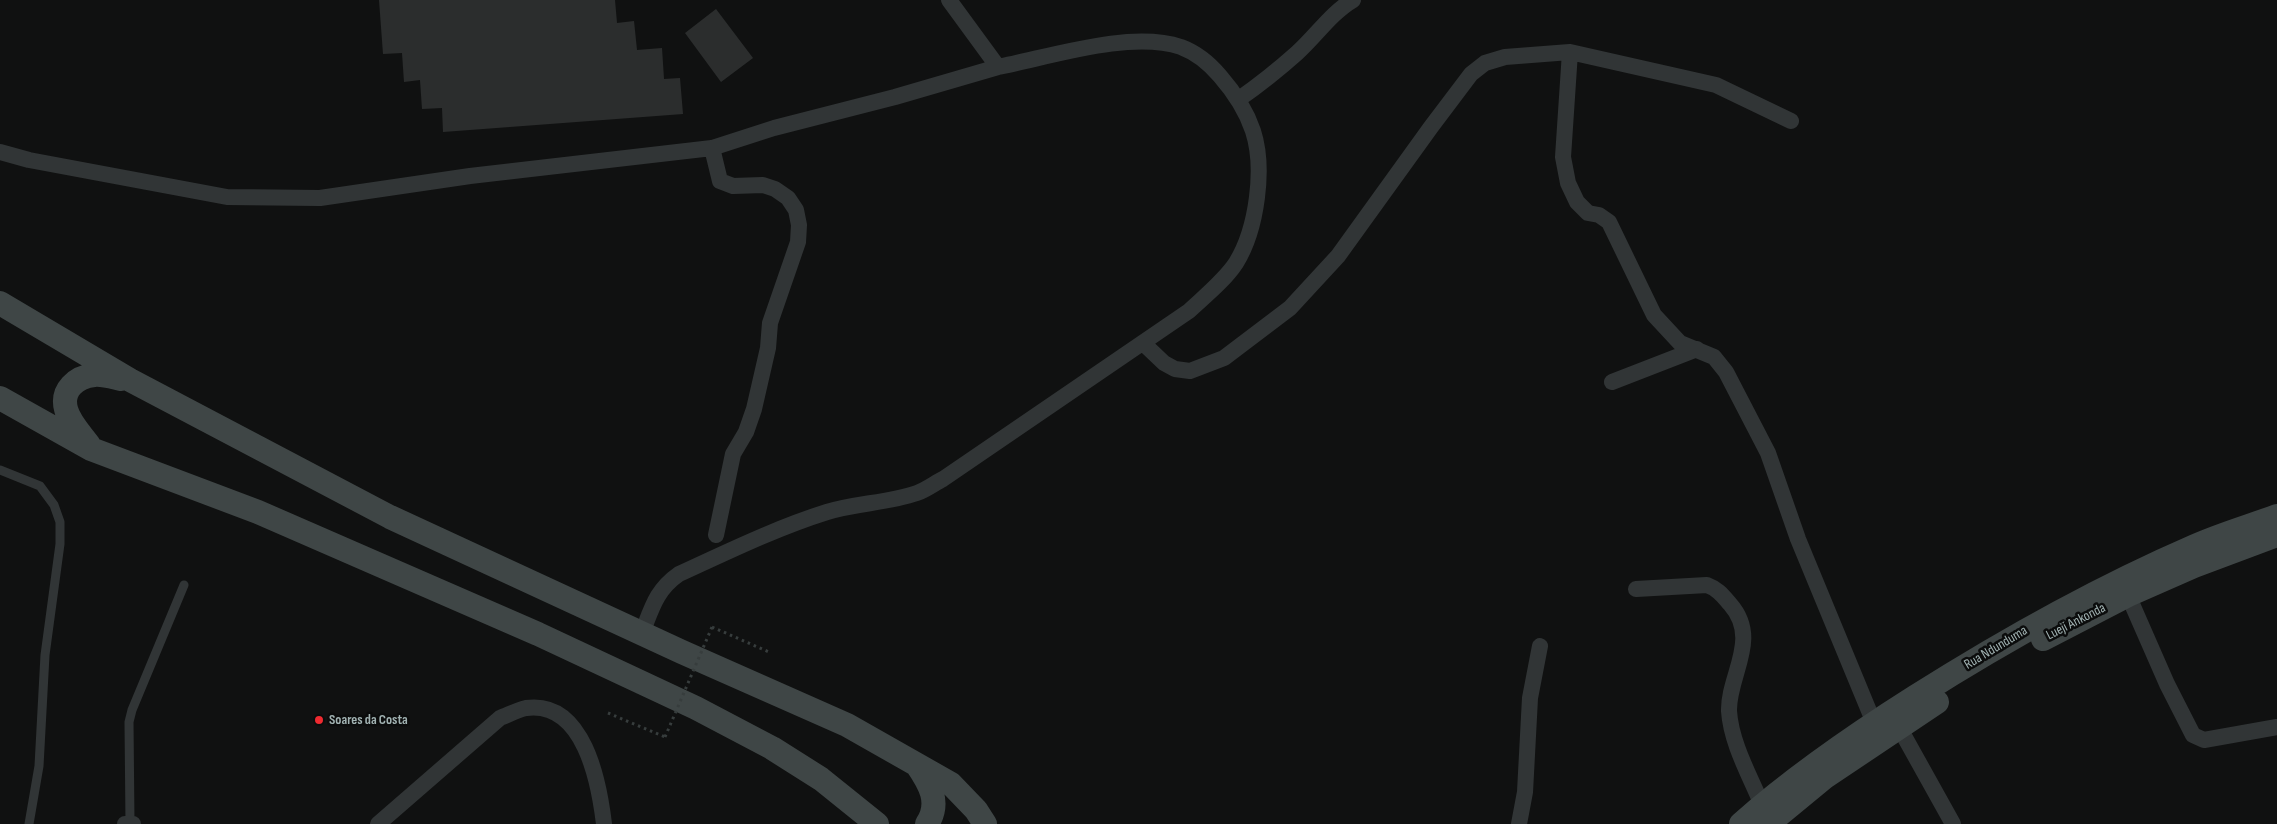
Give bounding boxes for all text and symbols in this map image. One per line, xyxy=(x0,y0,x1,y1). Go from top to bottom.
street label: Lueji Ankonda xyxy=(2043,600,2109,644)
street label: Rua Ndunduma xyxy=(1961,623,2031,673)
place label: Soares da Costa xyxy=(329,712,408,728)
marker: Soares da Costa xyxy=(313,714,325,726)

